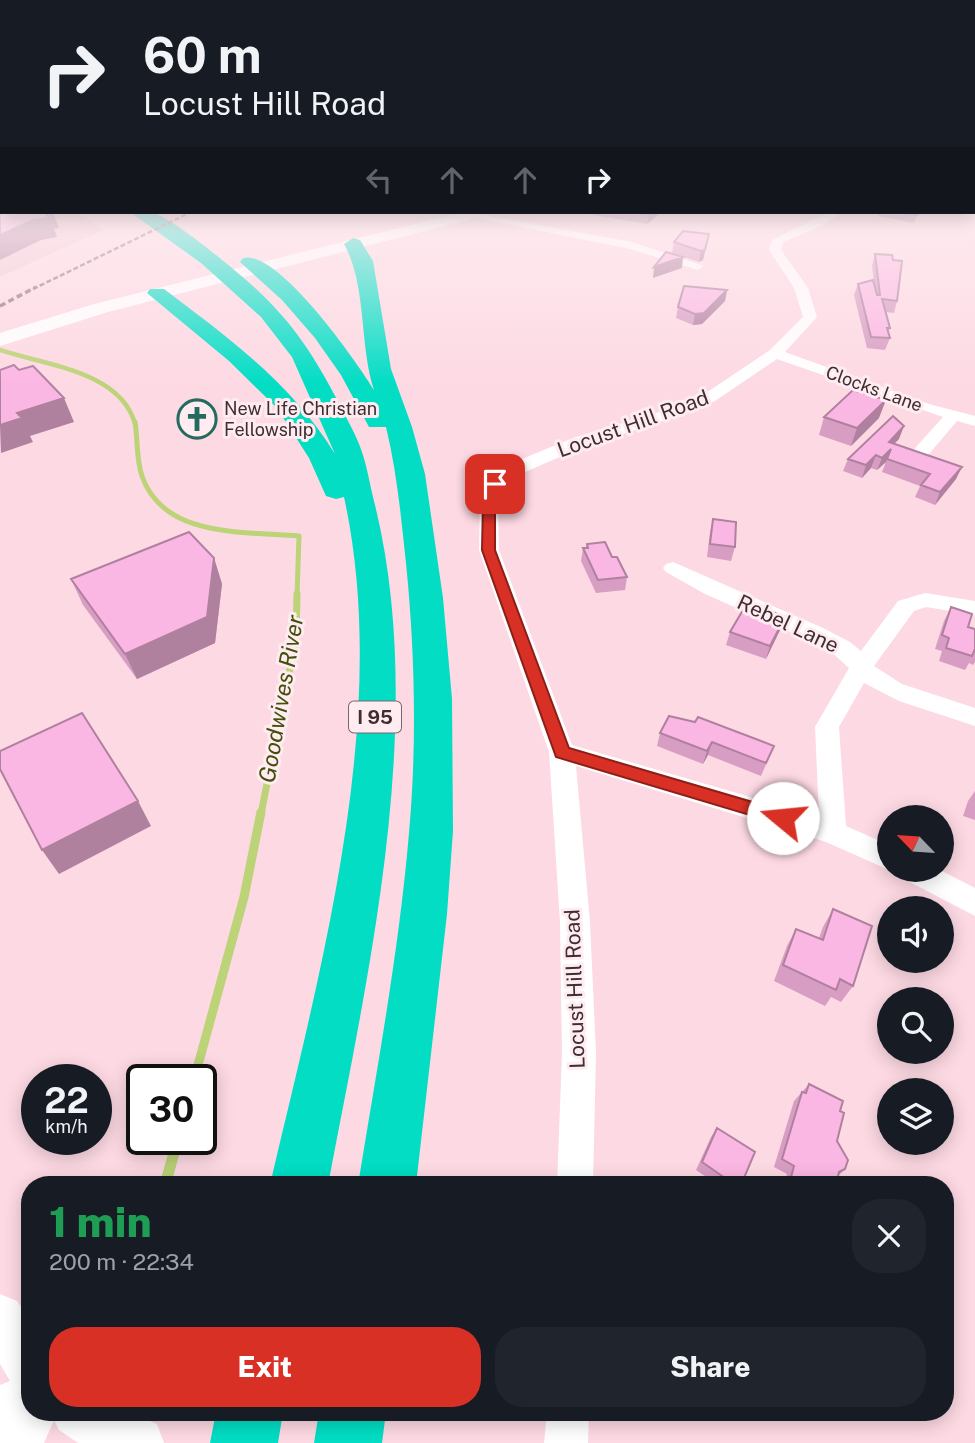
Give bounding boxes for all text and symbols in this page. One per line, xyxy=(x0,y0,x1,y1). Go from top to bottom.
text: 60 m xyxy=(143,26,262,84)
icon: right xyxy=(28,28,119,119)
text: Locust Hill Road xyxy=(143,85,386,122)
icon: left xyxy=(360,161,398,199)
icon: ahead xyxy=(433,161,471,199)
icon: ahead xyxy=(506,161,544,199)
icon: right xyxy=(579,161,617,199)
street label: Clocks Lane xyxy=(823,361,925,416)
street label: Locust Hill Road xyxy=(554,385,712,463)
church icon: New Life Christian Fellowship xyxy=(176,398,218,440)
place label: New Life Christian Fellowship xyxy=(224,398,377,440)
pin xyxy=(465,454,525,514)
icon: arrive xyxy=(476,465,514,503)
street label: Rebel Lane xyxy=(734,589,843,658)
water label: Goodwives River xyxy=(252,613,309,785)
road number: I 95 xyxy=(349,702,401,732)
position arrow xyxy=(746,781,820,855)
north arrow xyxy=(877,805,954,882)
map controls xyxy=(877,805,954,1155)
button: sound xyxy=(877,896,954,973)
street label: Locust Hill Road xyxy=(559,909,590,1069)
button: search xyxy=(877,987,954,1064)
speed limit sign: 30 xyxy=(126,1064,217,1155)
button: layers xyxy=(877,1078,954,1155)
text: 22 xyxy=(44,1080,89,1121)
text: km/h xyxy=(45,1116,88,1137)
text: 1 min xyxy=(49,1197,152,1246)
button: close xyxy=(852,1199,926,1273)
text: 200 m · 22:34 xyxy=(49,1248,194,1275)
button: Exit xyxy=(49,1327,481,1407)
button: Share xyxy=(495,1327,926,1407)

